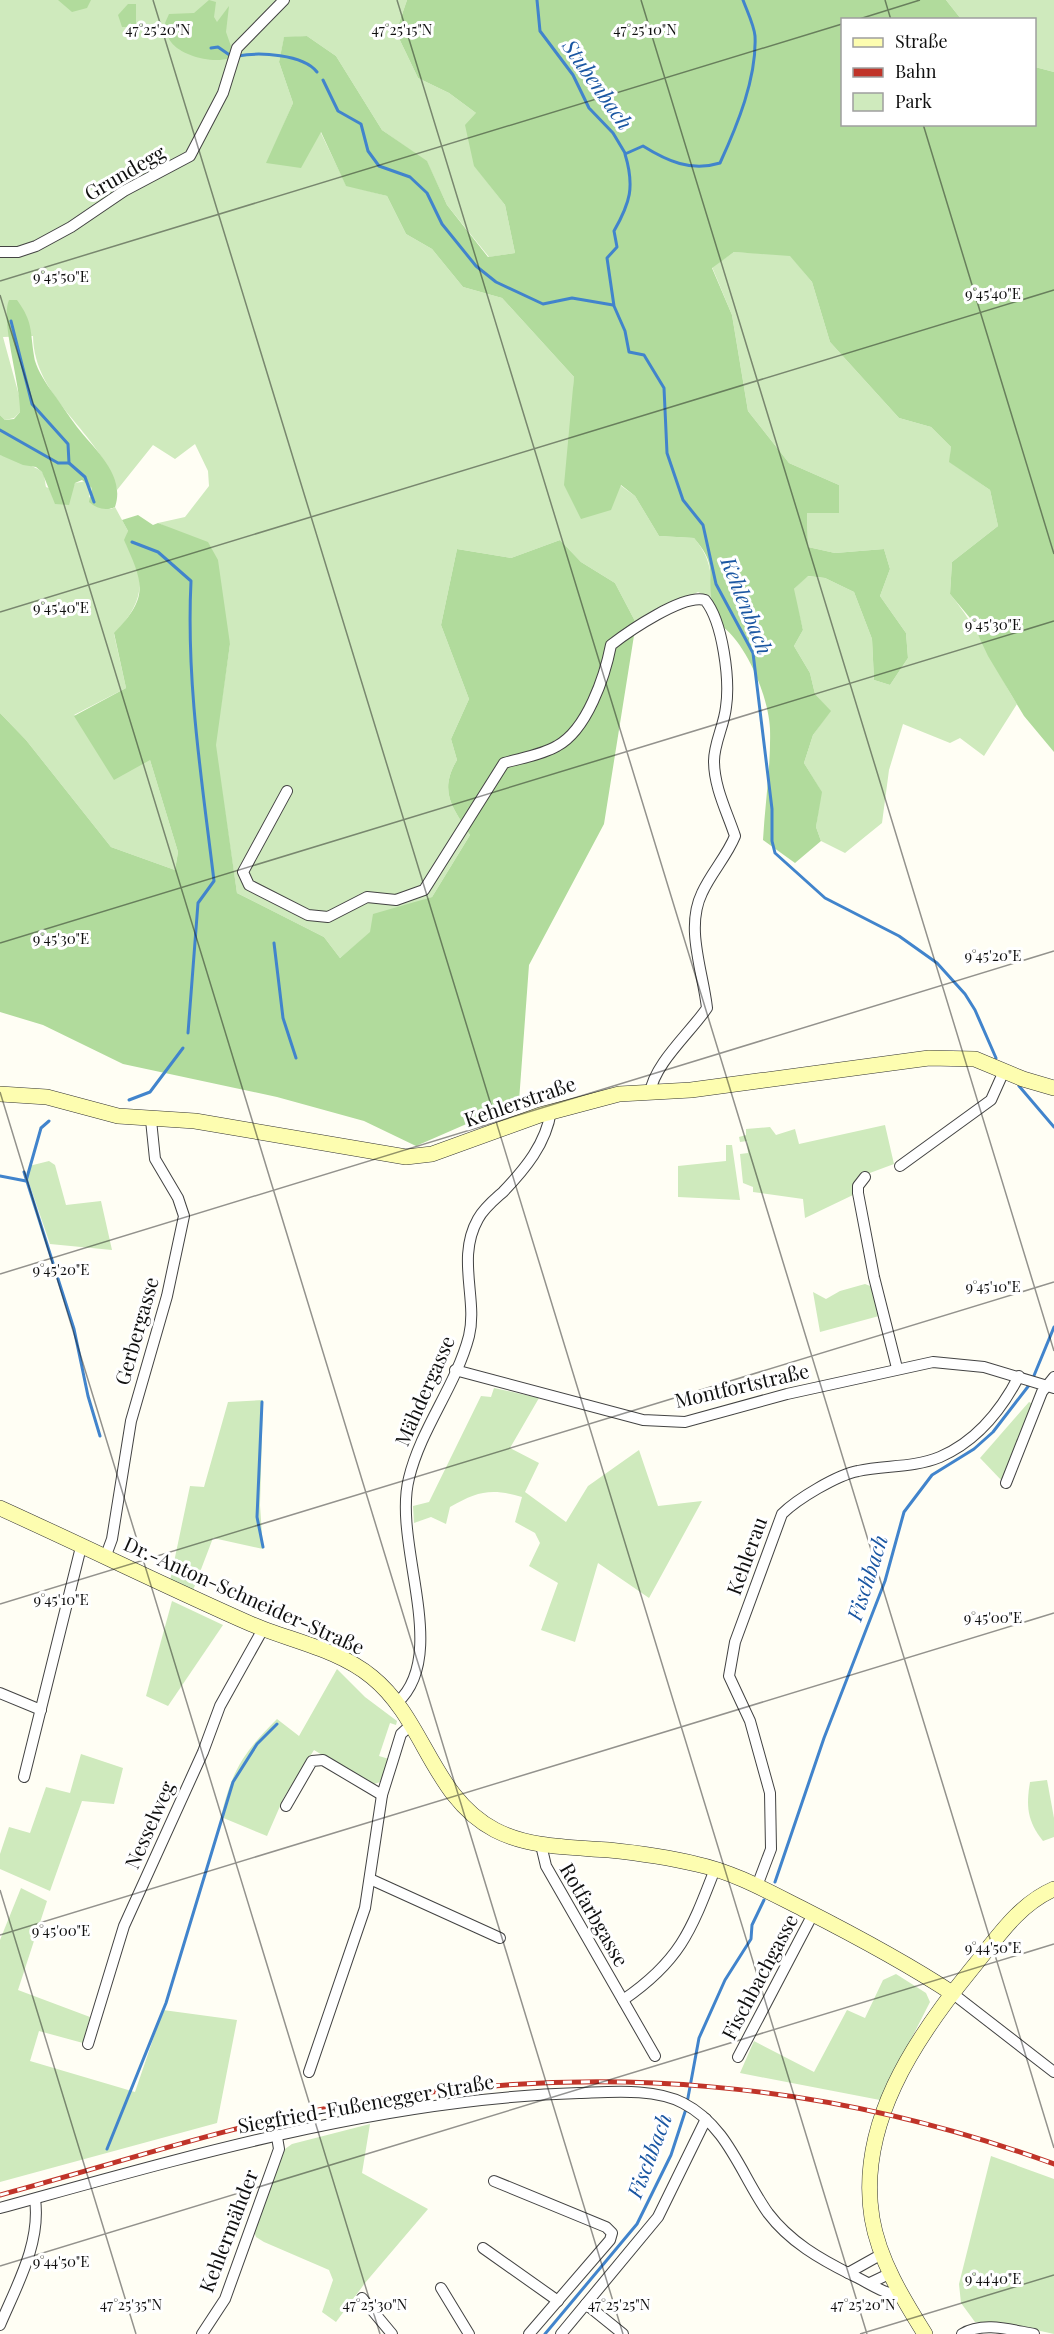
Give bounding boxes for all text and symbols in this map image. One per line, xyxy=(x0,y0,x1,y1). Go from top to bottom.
legend xyxy=(841,18,1036,126)
text: 47°25'20"N xyxy=(125,19,191,39)
text: 47°25'15"N xyxy=(372,19,433,39)
text: 47°25'10"N xyxy=(613,19,677,39)
text: Straße xyxy=(895,29,948,53)
water label: Stubenbach xyxy=(557,32,640,135)
text: Bahn xyxy=(895,59,937,83)
text: Park xyxy=(895,89,932,113)
street label: Grundegg xyxy=(79,137,170,206)
text: 9°45'50"E xyxy=(33,266,89,286)
text: 9°45'40"E xyxy=(965,283,1021,303)
water label: Kehlenbach xyxy=(715,551,780,658)
text: 9°45'40"E xyxy=(33,597,89,617)
text: 9°45'30"E xyxy=(965,614,1021,634)
text: 9°45'30"E xyxy=(33,928,89,948)
text: 9°45'20"E xyxy=(965,945,1021,965)
street label: Kehlerstraße xyxy=(460,1069,579,1132)
text: 9°45'20"E xyxy=(33,1259,89,1279)
street label: Gerbergasse xyxy=(107,1273,164,1388)
text: 9°45'10"E xyxy=(965,1276,1021,1296)
street label: Mähdergasse xyxy=(387,1331,460,1450)
street label: Montfortstraße xyxy=(672,1356,811,1413)
street label: Kehlerau xyxy=(719,1512,772,1598)
street label: Dr.-Anton-Schneider-Straße xyxy=(120,1529,369,1660)
water label: Fischbach xyxy=(839,1531,893,1625)
text: 9°45'10"E xyxy=(33,1589,89,1609)
text: 9°45'00"E xyxy=(964,1607,1022,1627)
street label: Nesselweg xyxy=(117,1776,180,1873)
street label: Rotfarbgasse xyxy=(555,1857,636,1971)
street label: Fischbachgasse xyxy=(714,1909,803,2044)
text: 9°45'00"E xyxy=(32,1920,90,1940)
text: 9°44'50"E xyxy=(965,1937,1021,1957)
street label: Siegfried-Fußenegger Straße xyxy=(235,2067,496,2138)
water label: Fischbach xyxy=(619,2109,677,2203)
street label: Kehlermähder xyxy=(192,2165,263,2296)
text: 9°44'50"E xyxy=(33,2251,89,2271)
text: 9°44'40"E xyxy=(965,2268,1021,2288)
text: 47°25'35"N xyxy=(100,2294,163,2314)
text: 47°25'30"N xyxy=(343,2294,408,2314)
text: 47°25'25"N xyxy=(588,2294,651,2314)
text: 47°25'20"N xyxy=(830,2294,896,2314)

